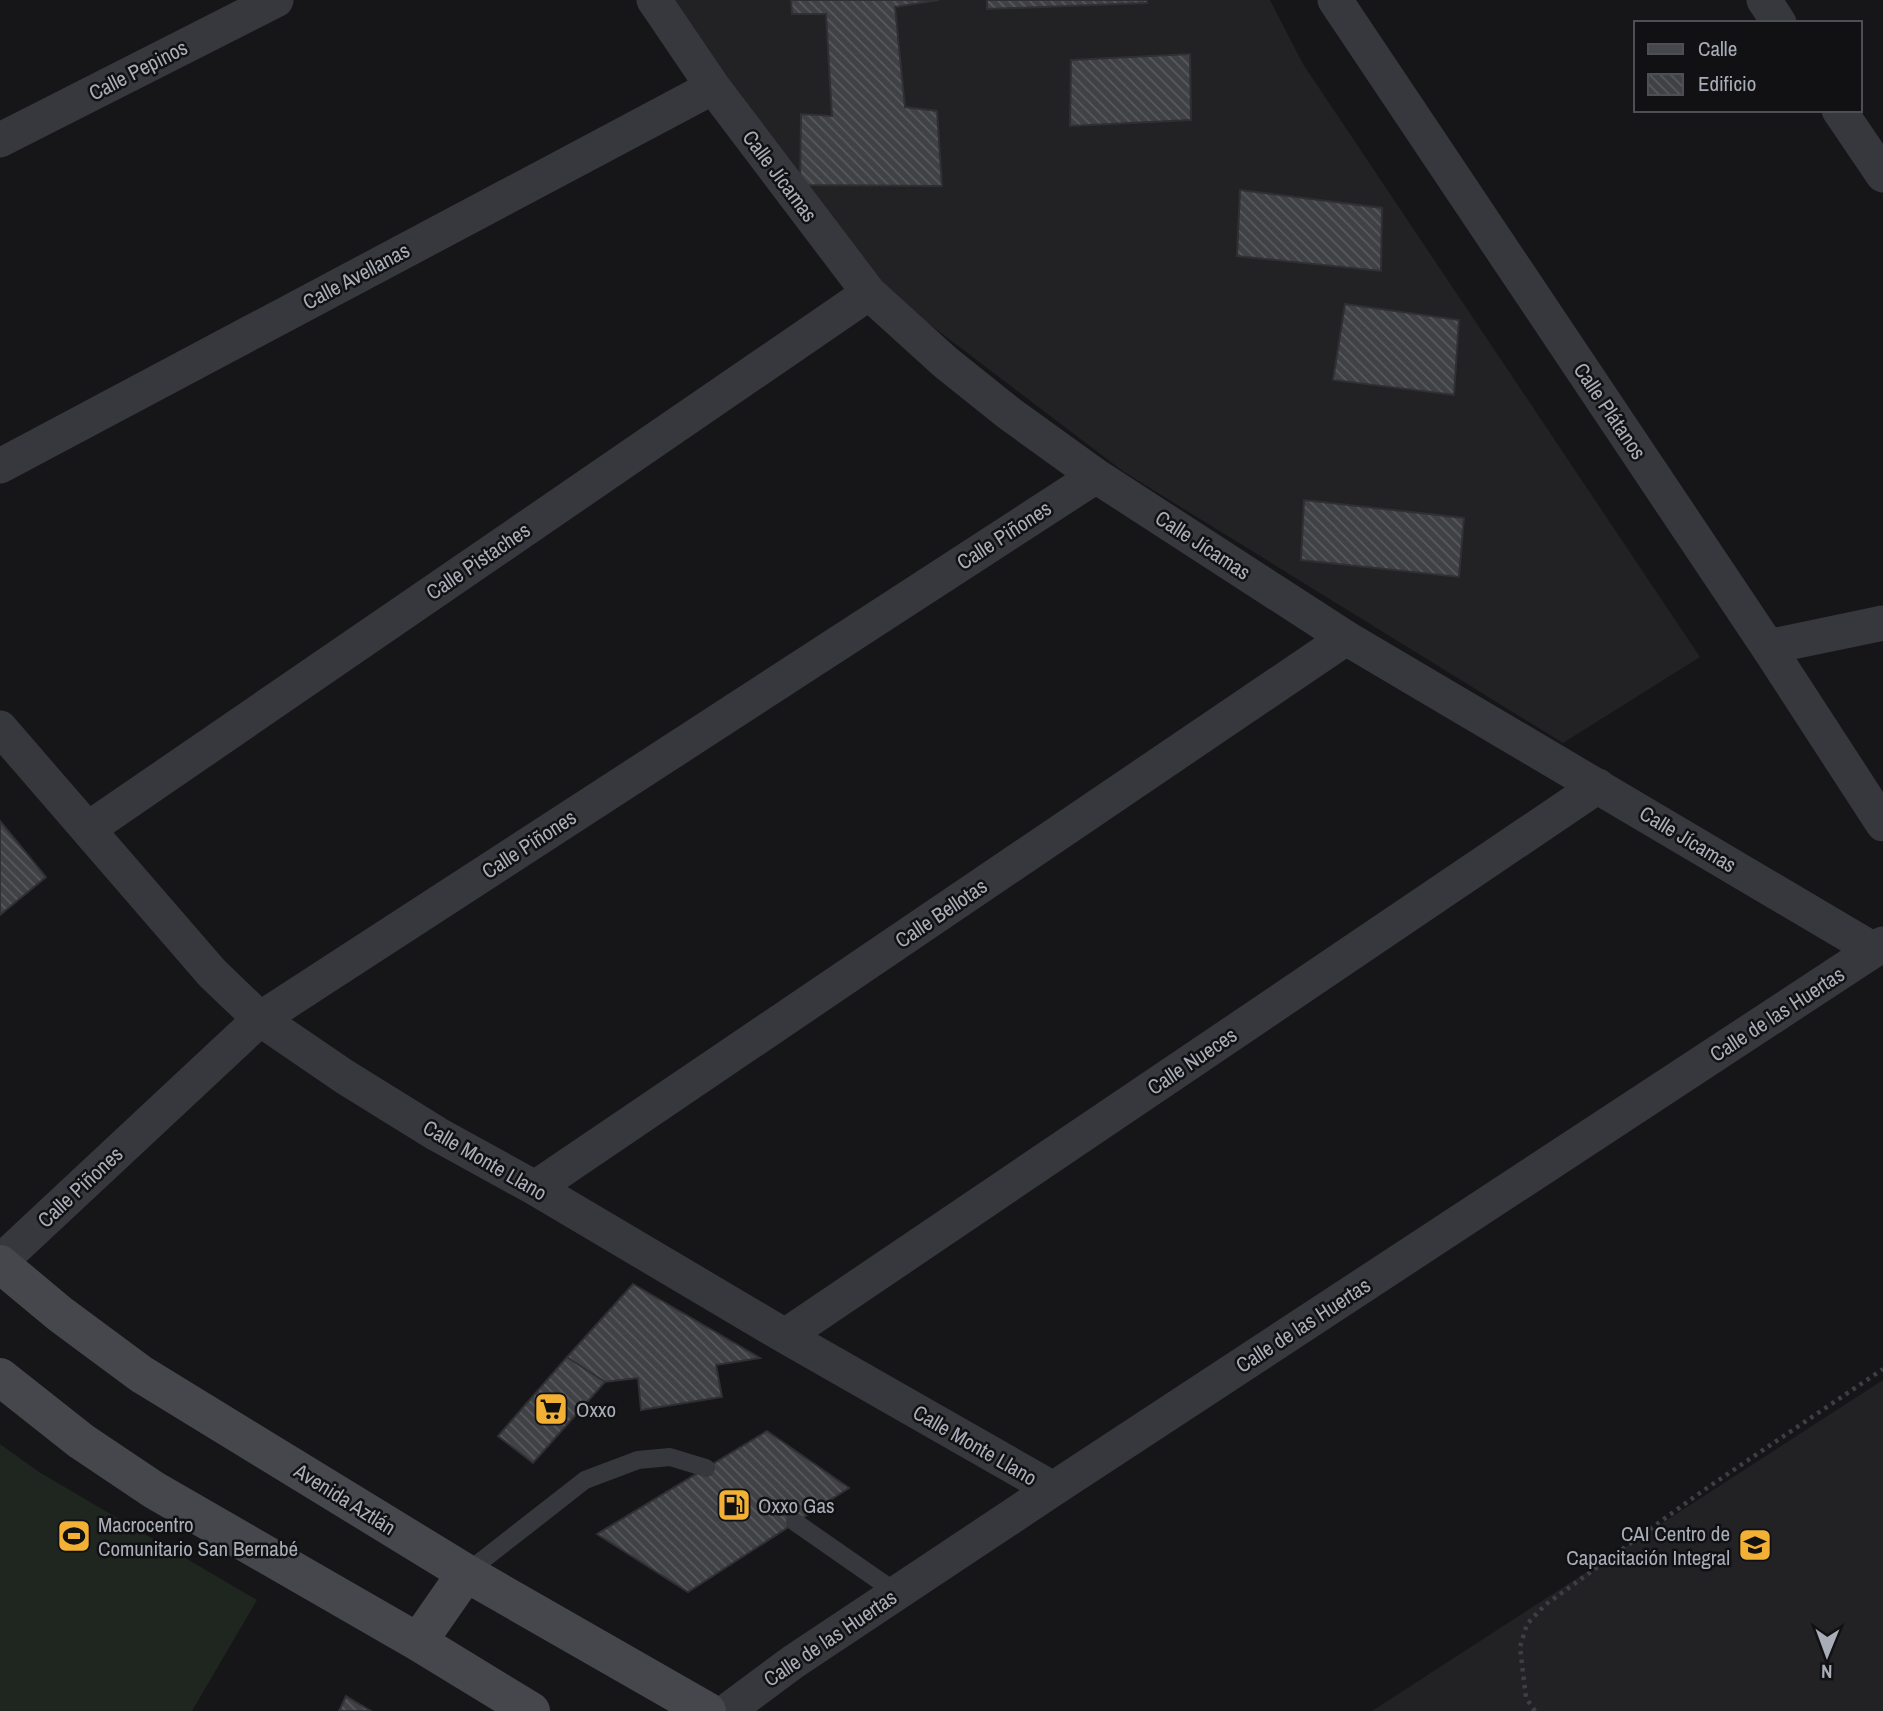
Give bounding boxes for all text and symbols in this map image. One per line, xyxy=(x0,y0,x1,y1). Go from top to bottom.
legend xyxy=(1634,21,1862,112)
street label: Calle Pepinos xyxy=(84,33,192,107)
text: Calle xyxy=(1698,34,1737,63)
text: Edificio xyxy=(1698,69,1756,98)
street label: Calle Jícamas xyxy=(736,124,824,228)
street label: Calle Avellanas xyxy=(297,236,415,316)
street label: Calle Plátanos xyxy=(1567,357,1653,465)
street label: Calle Piñones xyxy=(951,494,1057,576)
street label: Calle Jícamas xyxy=(1150,503,1256,587)
street label: Calle Pistaches xyxy=(420,516,536,606)
street label: Calle Jícamas xyxy=(1634,799,1742,879)
street label: Calle Piñones xyxy=(476,803,582,885)
street label: Calle Bellotas xyxy=(889,872,993,954)
street label: Calle de las Huertas xyxy=(1704,960,1850,1068)
street label: Calle Nueces xyxy=(1141,1020,1243,1102)
street label: Calle Monte Llano xyxy=(418,1113,552,1207)
street label: Calle Piñones xyxy=(31,1140,129,1234)
street label: Calle de las Huertas xyxy=(1230,1271,1376,1379)
supermarket icon: Oxxo xyxy=(532,1390,570,1428)
place label: Oxxo xyxy=(576,1395,616,1424)
street label: Calle Monte Llano xyxy=(908,1398,1042,1492)
street label: Avenida Aztlán xyxy=(288,1456,401,1542)
fuel station icon: Oxxo Gas xyxy=(715,1486,753,1524)
place label: Oxxo Gas xyxy=(758,1491,835,1520)
place label: Macrocentro Comunitario San Bernabé xyxy=(98,1510,298,1563)
sports icon: Macrocentro Comunitario San Bernabé xyxy=(55,1517,93,1555)
place label: CAI Centro de Capacitación Integral xyxy=(1566,1519,1730,1572)
school or university icon: CAI Centro de Capacitación Integral xyxy=(1736,1526,1774,1564)
street label: Calle de las Huertas xyxy=(758,1583,902,1693)
north arrow xyxy=(1792,1620,1862,1690)
text: N xyxy=(1821,1659,1833,1685)

